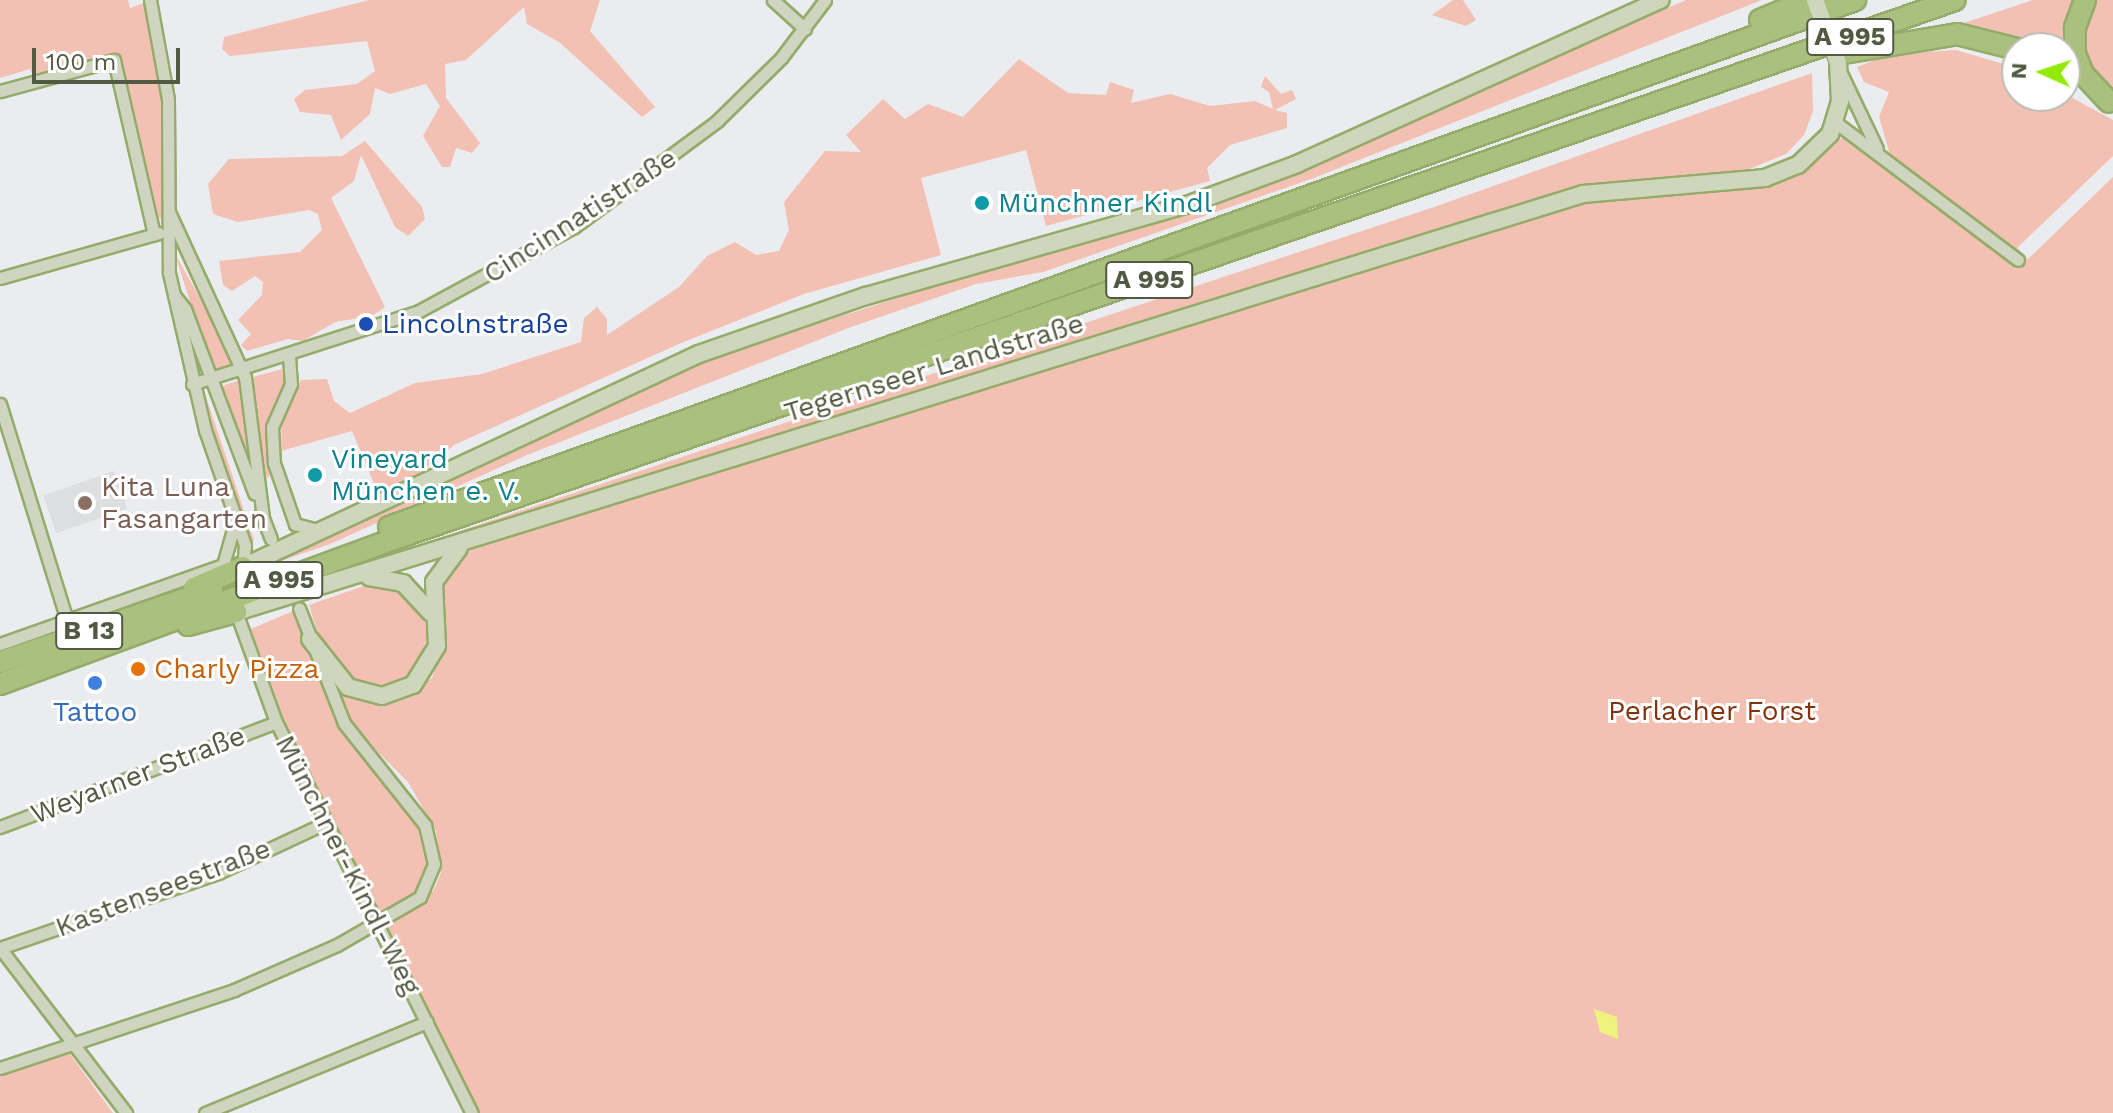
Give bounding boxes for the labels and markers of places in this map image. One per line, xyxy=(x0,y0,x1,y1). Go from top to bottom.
place label: Münchner Kindl xyxy=(998,186,1213,220)
marker: Münchner Kindl xyxy=(973,194,991,212)
place label: Lincolnstraße xyxy=(382,307,569,341)
marker: Lincolnstraße xyxy=(357,315,375,333)
place label: Vineyard München e. V. xyxy=(331,442,521,508)
marker: Vineyard München e. V. xyxy=(306,466,324,484)
place label: Kita Luna Fasangarten xyxy=(101,470,267,536)
marker: Kita Luna Fasangarten xyxy=(76,494,94,512)
place label: Charly Pizza xyxy=(154,652,320,686)
marker: Charly Pizza xyxy=(129,660,147,678)
marker: Tattoo xyxy=(86,674,104,692)
place label: Tattoo xyxy=(53,695,137,729)

